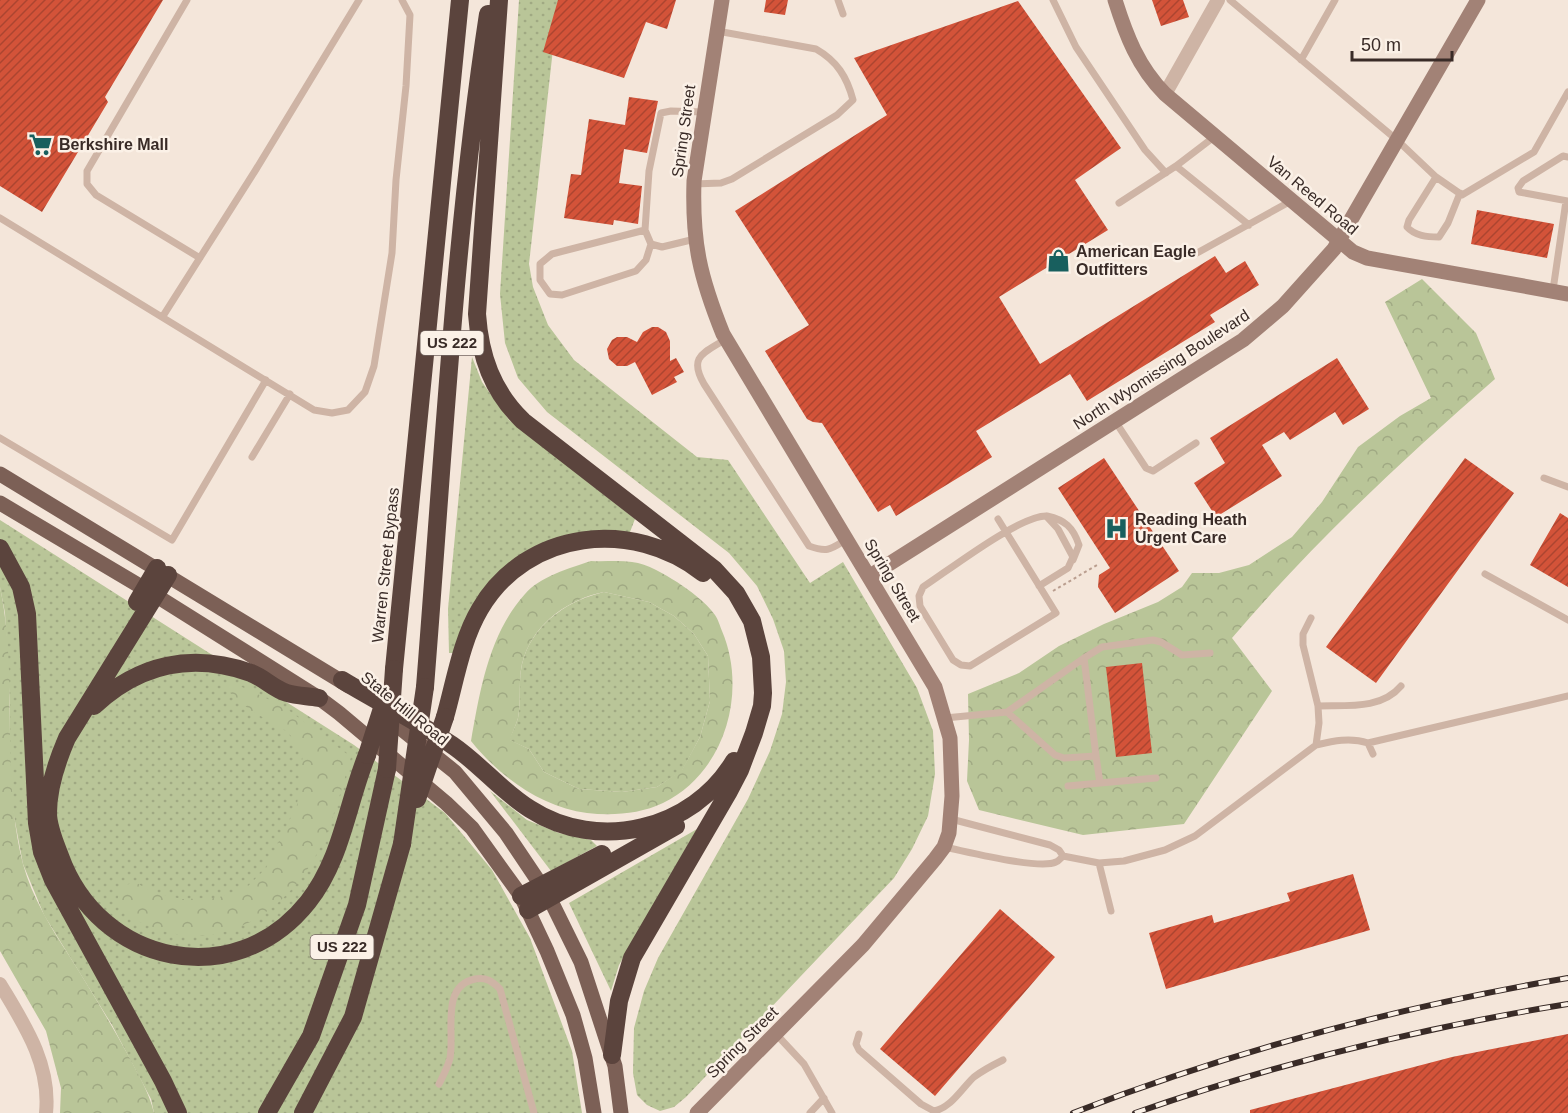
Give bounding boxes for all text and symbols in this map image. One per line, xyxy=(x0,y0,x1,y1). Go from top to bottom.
scale bar xyxy=(1352,24,1452,62)
text: 50 m xyxy=(1361,35,1401,55)
street label: Spring Street xyxy=(669,83,698,178)
supermarket icon: Berkshire Mall xyxy=(28,131,54,157)
place label: Berkshire Mall xyxy=(59,136,168,153)
street label: Van Reed Road xyxy=(1264,153,1361,238)
place label: American Eagle Outfitters xyxy=(1076,243,1196,278)
shop icon: American Eagle Outfitters xyxy=(1045,247,1071,273)
street label: North Wyomissing Boulevard xyxy=(1070,306,1252,433)
road number: US 222 xyxy=(420,331,484,355)
street label: Warren Street Bypass xyxy=(369,487,402,643)
place label: Reading Heath Urgent Care xyxy=(1135,511,1247,546)
hospital icon: Reading Heath Urgent Care xyxy=(1104,515,1130,541)
street label: Spring Street xyxy=(861,536,924,625)
street label: State Hill Road xyxy=(358,668,452,749)
road number: US 222 xyxy=(310,935,374,959)
street label: Spring Street xyxy=(703,1003,782,1081)

